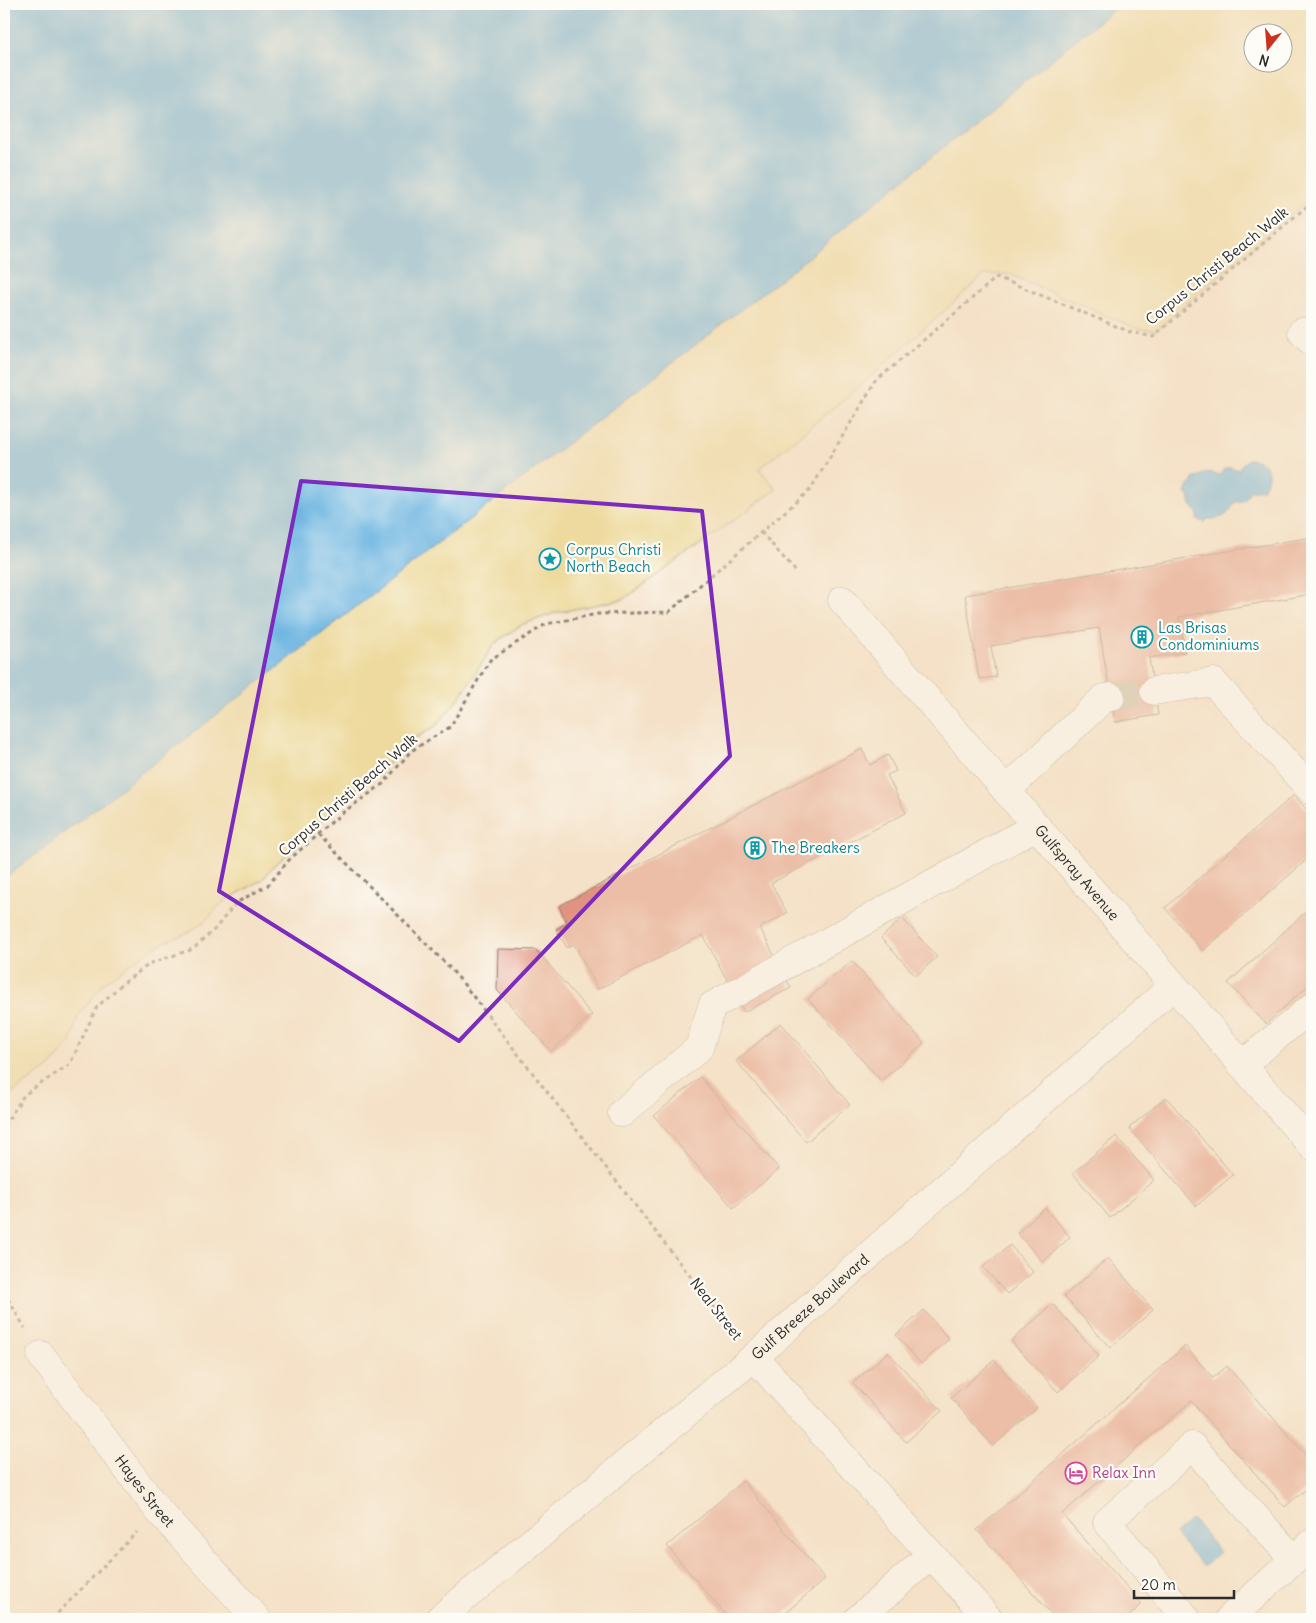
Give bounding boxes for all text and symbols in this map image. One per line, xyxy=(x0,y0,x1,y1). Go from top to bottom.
north arrow xyxy=(1244,22,1294,72)
text: N xyxy=(1257,50,1271,70)
street label: Corpus Christi Beach Walk xyxy=(1142,202,1292,329)
place label: Corpus Christi North Beach xyxy=(566,540,661,576)
place icon: Corpus Christi North Beach xyxy=(538,547,562,571)
place label: Las Brisas Condominiums xyxy=(1158,618,1260,654)
building icon: Las Brisas Condominiums xyxy=(1130,625,1154,649)
street label: Corpus Christi Beach Walk xyxy=(274,729,421,860)
street label: Gulfspray Avenue xyxy=(1031,821,1124,924)
building icon: The Breakers xyxy=(743,836,767,860)
place label: The Breakers xyxy=(771,838,860,857)
street label: Gulf Breeze Boulevard xyxy=(747,1250,873,1364)
street label: Neal Street xyxy=(686,1274,747,1344)
street label: Hayes Street xyxy=(111,1451,179,1531)
hotel icon: Relax Inn xyxy=(1064,1461,1088,1485)
place label: Relax Inn xyxy=(1092,1463,1156,1482)
scale bar xyxy=(1134,1568,1234,1600)
text: 20 m xyxy=(1141,1575,1176,1594)

